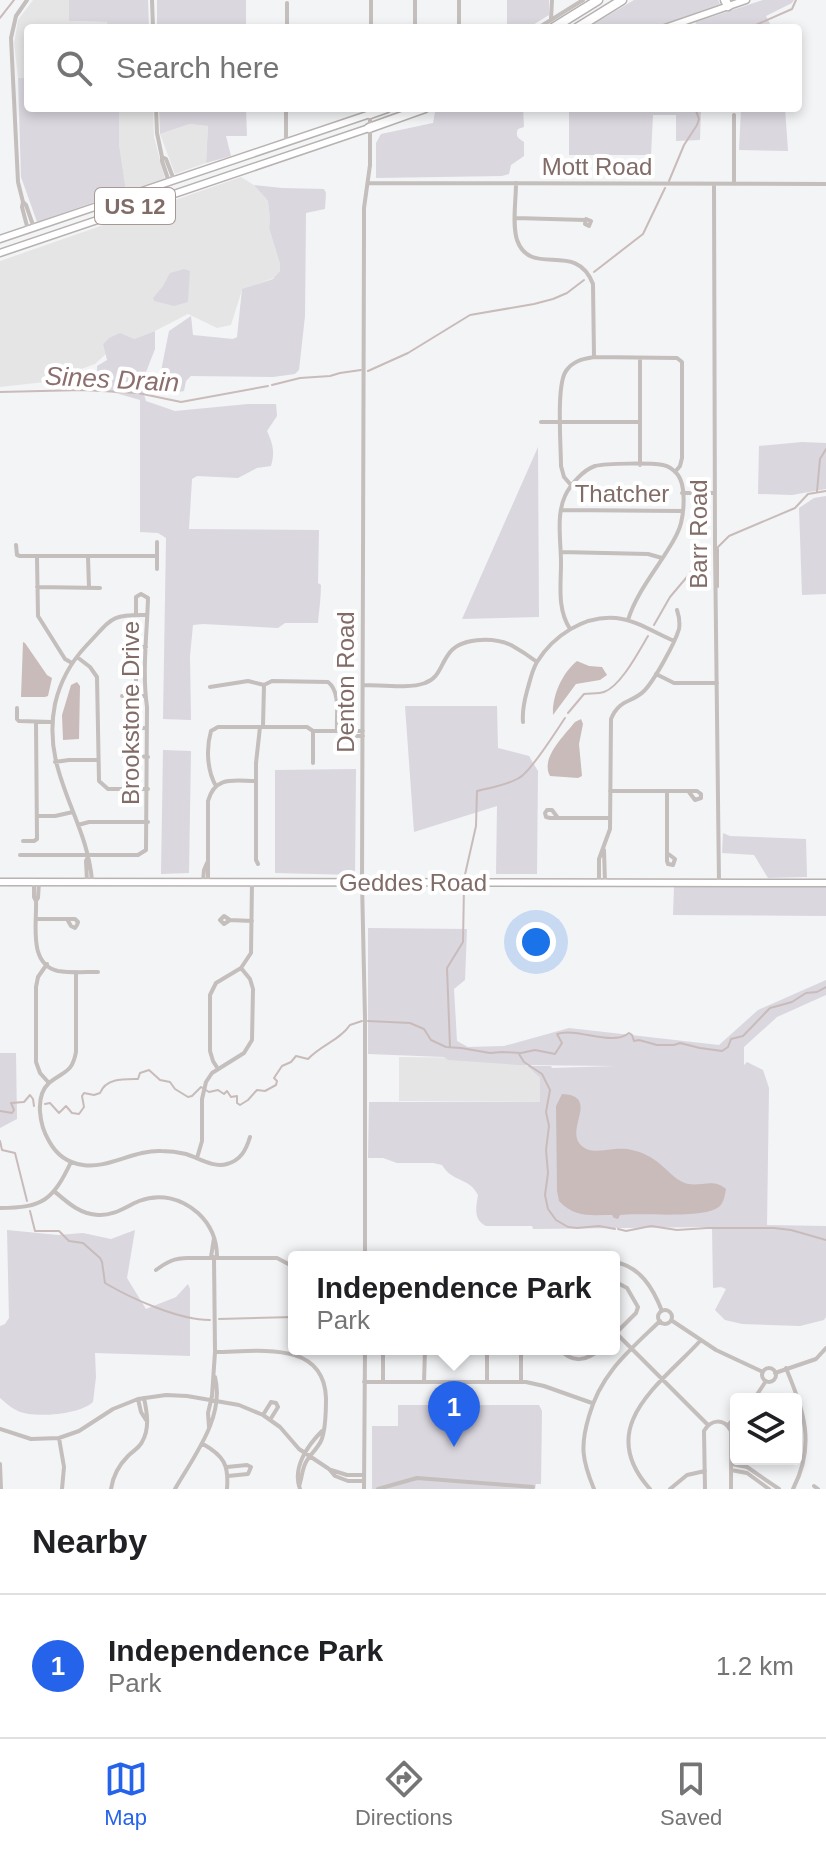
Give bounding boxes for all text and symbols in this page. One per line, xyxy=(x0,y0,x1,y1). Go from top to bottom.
search box xyxy=(24,24,802,112)
icon: search xyxy=(52,46,96,90)
text: Search here xyxy=(116,51,279,84)
street label: Mott Road xyxy=(542,153,652,180)
road number: US 12 xyxy=(95,188,175,224)
water label: Sines Drain xyxy=(44,361,180,397)
street label: Barr Road xyxy=(685,479,712,589)
street label: Thatcher xyxy=(575,480,669,507)
street label: Denton Road xyxy=(332,611,359,753)
street label: Brookstone Drive xyxy=(117,621,144,805)
street label: Geddes Road xyxy=(339,869,487,896)
your location xyxy=(516,922,556,962)
popup xyxy=(288,1251,620,1355)
text: Independence Park xyxy=(316,1271,592,1304)
text: Park xyxy=(316,1305,370,1335)
pin: 1 xyxy=(428,1381,480,1447)
map controls xyxy=(730,1393,802,1465)
button: layers xyxy=(730,1393,802,1465)
text: Nearby xyxy=(32,1522,147,1560)
text: Independence Park xyxy=(108,1634,383,1667)
text: 1 xyxy=(51,1651,65,1681)
text: 1.2 km xyxy=(716,1651,794,1681)
text: Park xyxy=(108,1668,161,1698)
tab: Map xyxy=(104,1757,148,1831)
tab: Directions xyxy=(355,1757,453,1831)
tab: Saved xyxy=(660,1757,722,1831)

